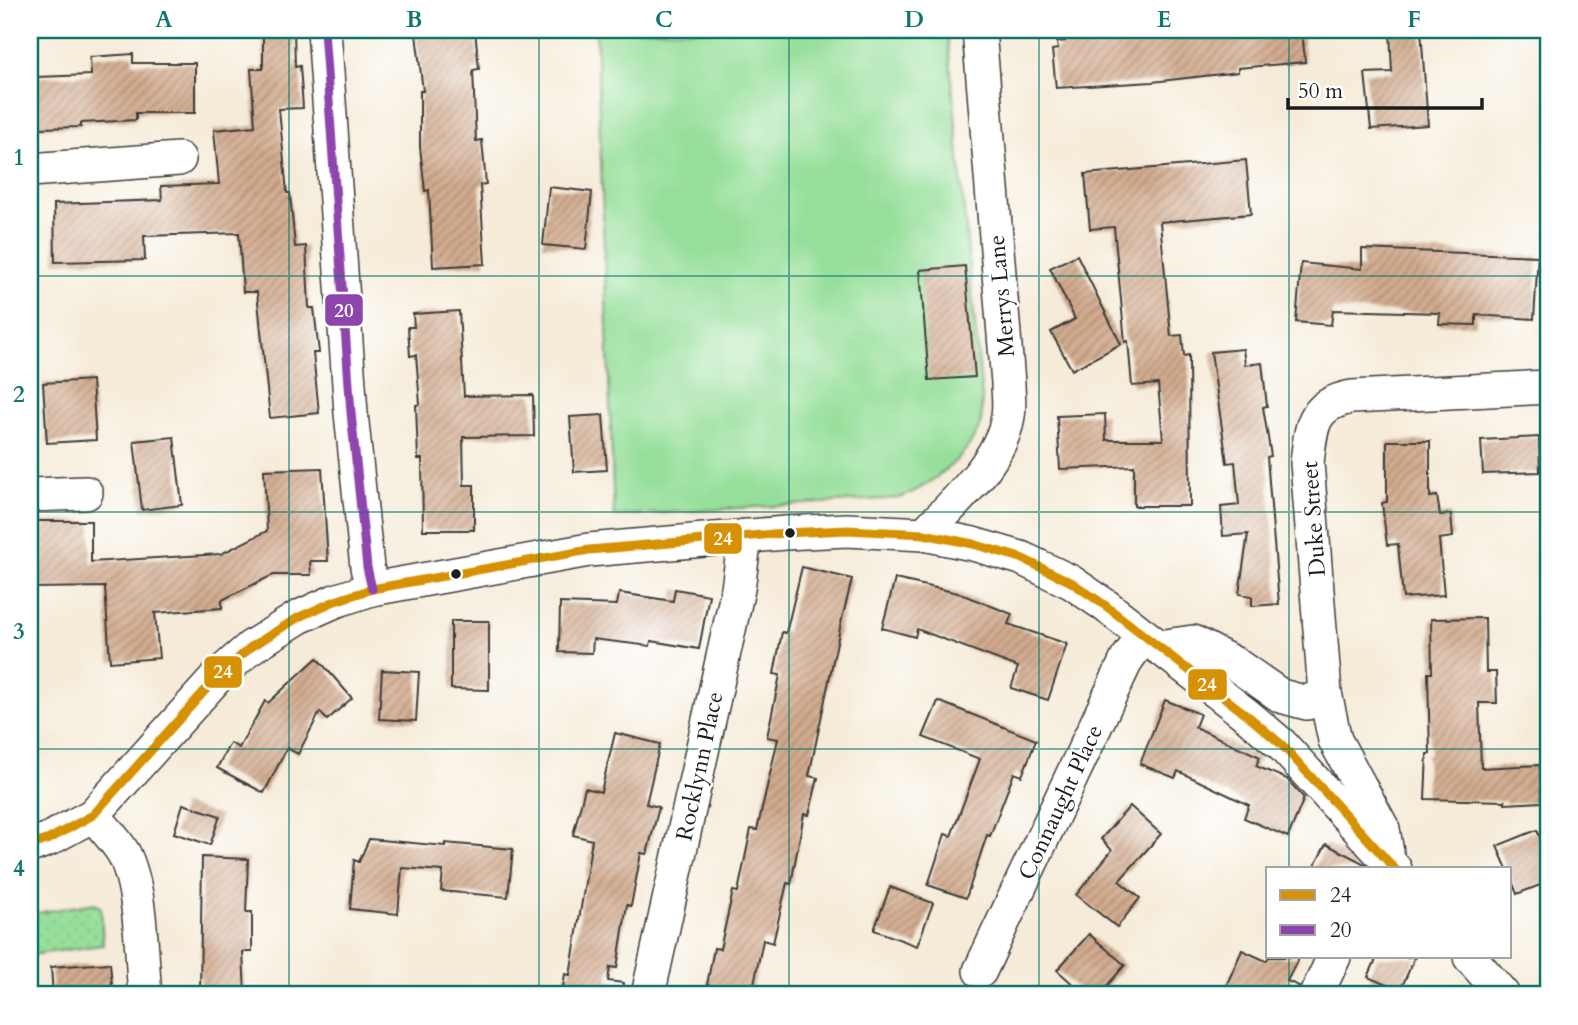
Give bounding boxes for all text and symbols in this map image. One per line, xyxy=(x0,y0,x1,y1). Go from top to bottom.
text: A xyxy=(155,4,173,35)
text: B xyxy=(406,4,422,35)
text: C xyxy=(655,4,673,35)
text: D xyxy=(904,4,924,35)
text: E xyxy=(1157,4,1171,35)
text: F xyxy=(1407,4,1421,35)
scale bar xyxy=(1288,66,1482,110)
text: 50 m xyxy=(1298,77,1343,106)
text: 1 xyxy=(13,142,25,173)
street label: Merrys Lane xyxy=(981,234,1022,358)
line badge: 20 xyxy=(324,293,364,327)
text: 20 xyxy=(334,298,354,324)
text: 2 xyxy=(13,379,25,410)
street label: Duke Street xyxy=(1294,460,1333,578)
line badge: 24 xyxy=(703,522,743,555)
text: 24 xyxy=(713,526,733,552)
unlabelled marker xyxy=(783,526,797,540)
unlabelled marker xyxy=(449,567,463,581)
text: 3 xyxy=(13,616,25,647)
line badge: 24 xyxy=(203,655,243,689)
text: 24 xyxy=(213,659,233,685)
line badge: 24 xyxy=(1187,668,1228,701)
text: 24 xyxy=(1197,672,1217,698)
street label: Rocklynn Place xyxy=(669,689,730,844)
street label: Connaught Place xyxy=(1011,720,1110,885)
text: 4 xyxy=(13,853,25,884)
legend xyxy=(1266,867,1512,958)
text: 24 xyxy=(1330,881,1352,910)
text: 20 xyxy=(1330,916,1352,945)

